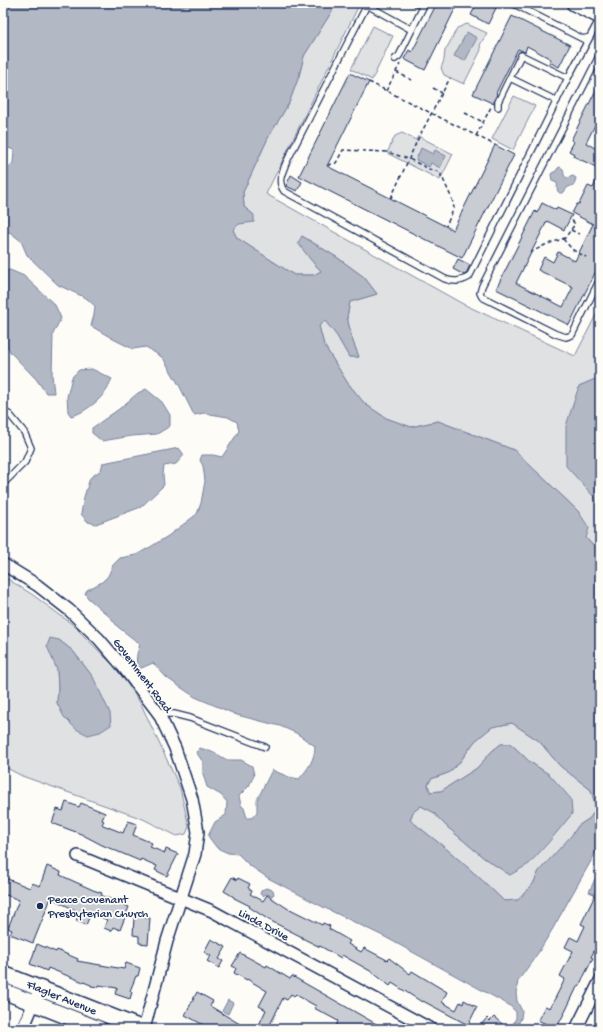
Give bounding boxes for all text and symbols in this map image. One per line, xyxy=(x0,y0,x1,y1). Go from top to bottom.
street label: Government Road xyxy=(109,636,175,717)
place label: Peace Covenant Presbyterian Church xyxy=(47,894,149,922)
marker: Peace Covenant Presbyterian Church xyxy=(35,901,45,911)
street label: Linda Drive xyxy=(235,907,292,945)
street label: Flagler Avenue xyxy=(23,978,99,1020)

